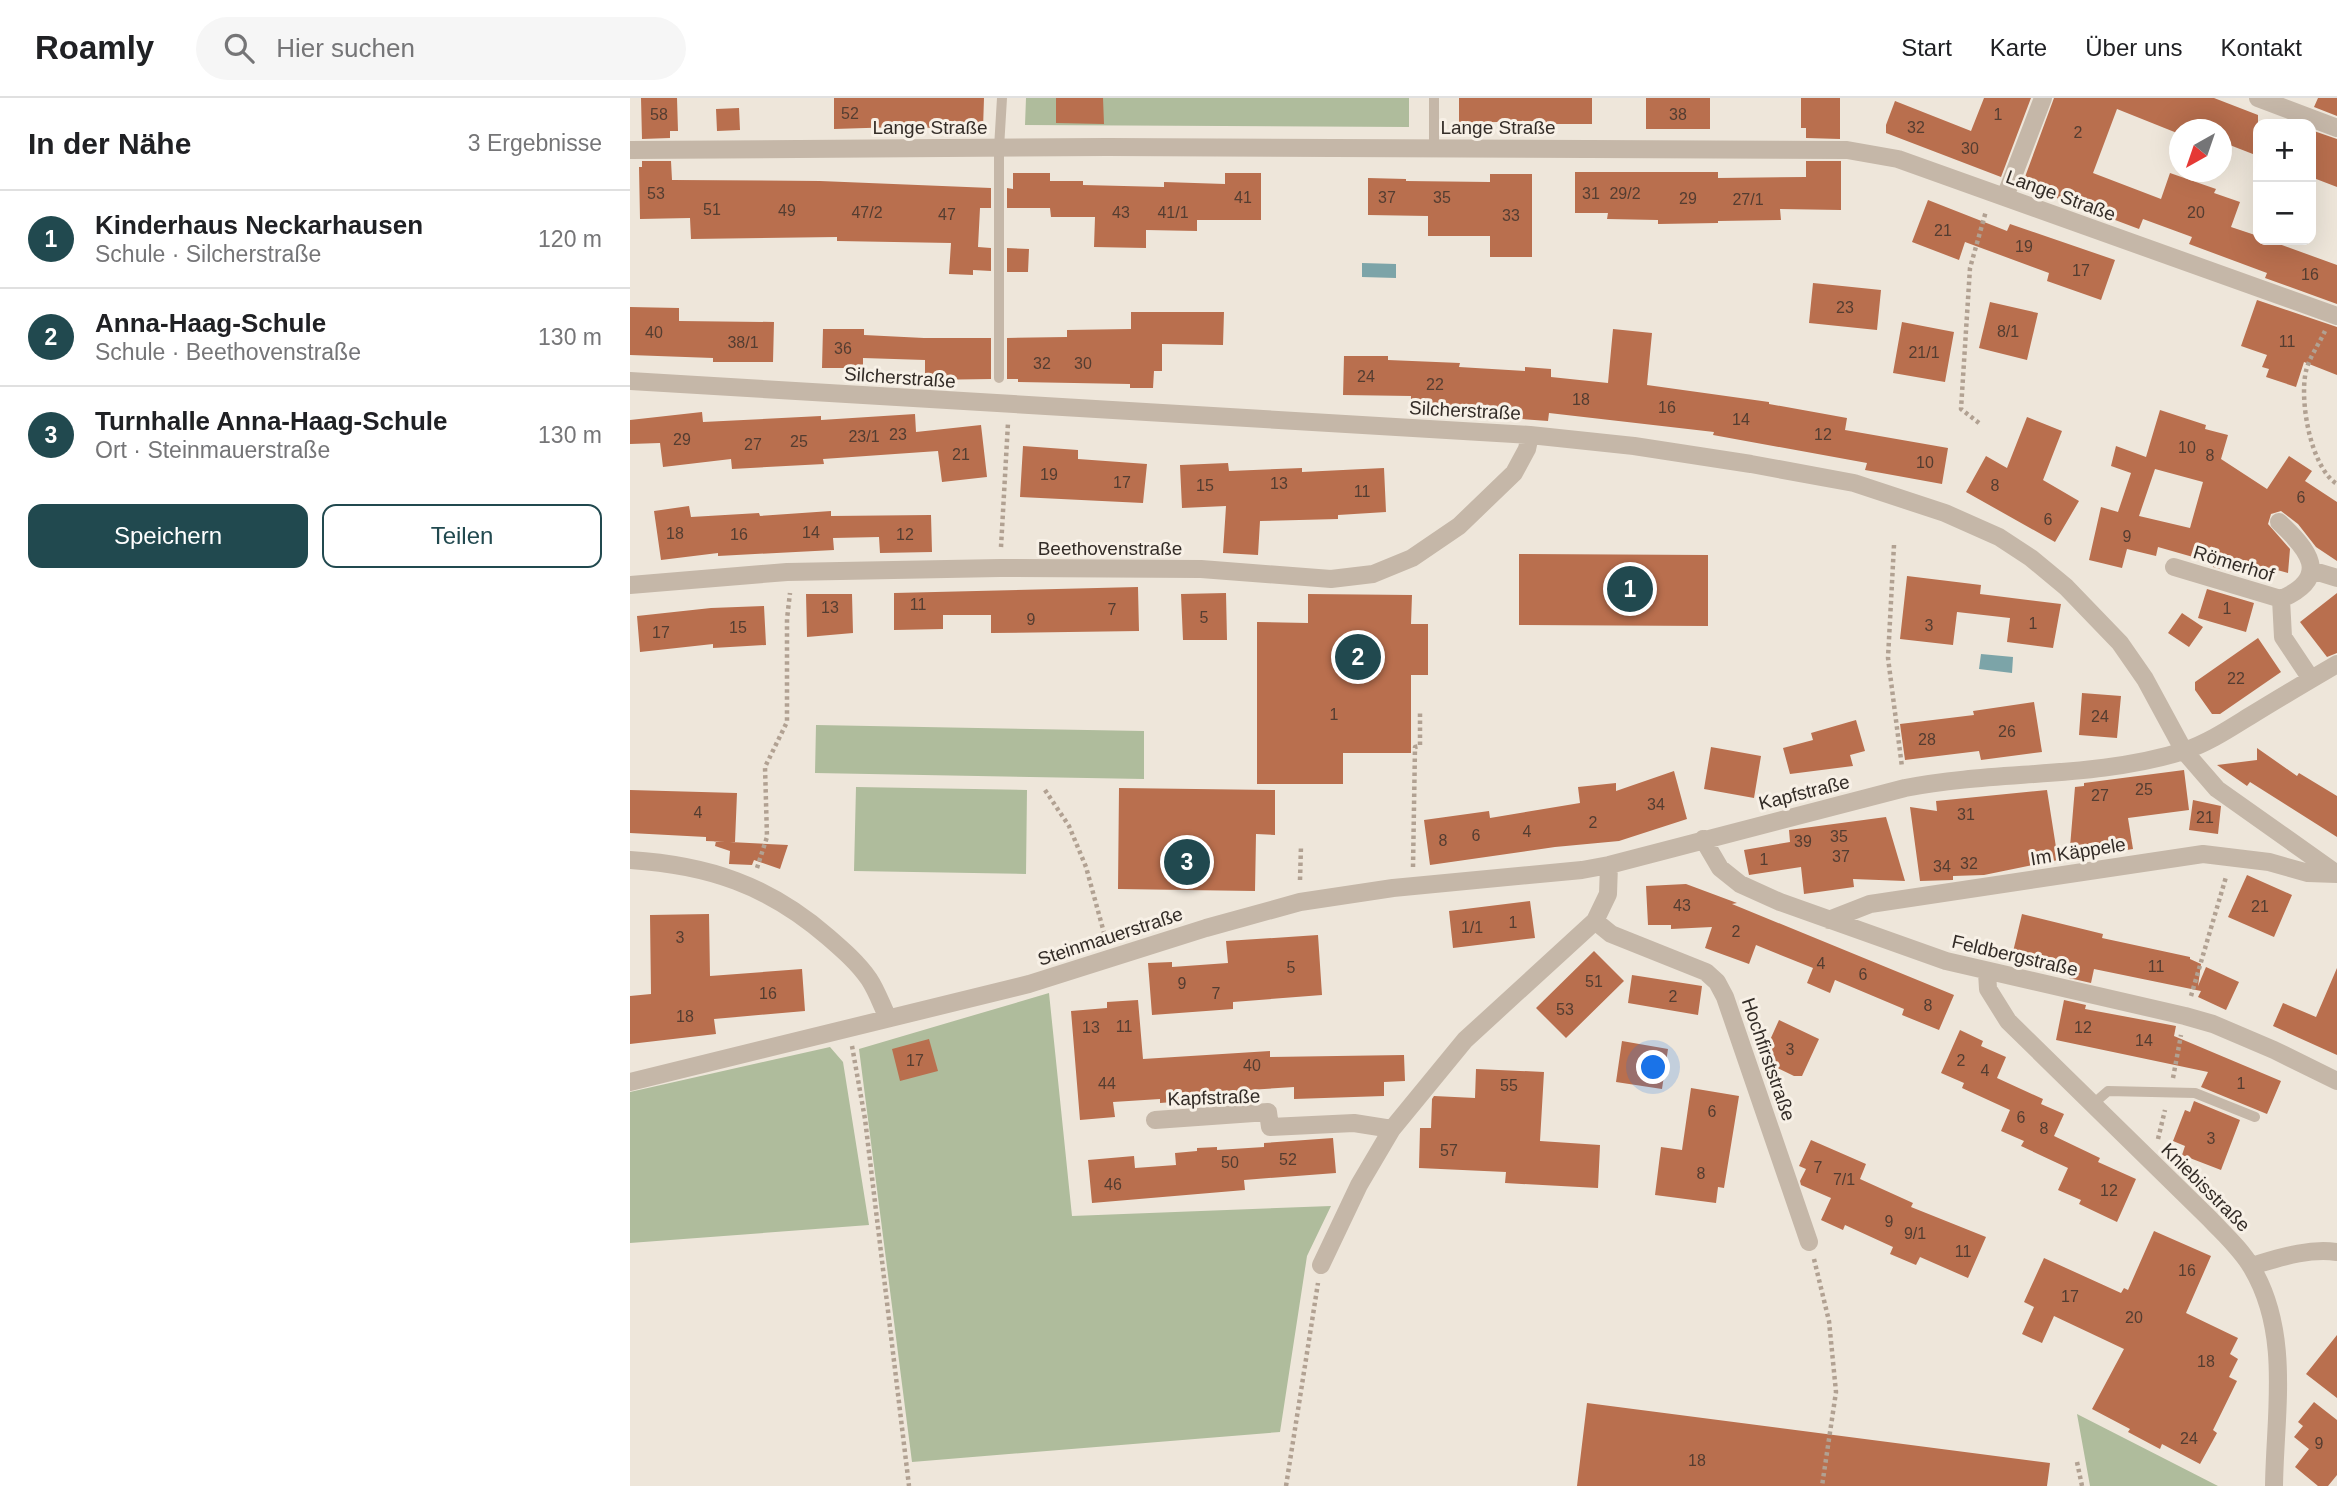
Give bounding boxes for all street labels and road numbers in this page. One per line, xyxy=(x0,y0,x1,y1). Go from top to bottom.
street label: Lange Straße xyxy=(872,117,988,138)
street label: Lange Straße xyxy=(1440,117,1556,138)
street label: Lange Straße xyxy=(2003,166,2119,225)
street label: Silcherstraße xyxy=(843,363,957,392)
street label: Silcherstraße xyxy=(1409,397,1521,424)
street label: Beethovenstraße xyxy=(1038,538,1182,559)
street label: Römerhof xyxy=(2191,541,2278,586)
street label: Kapfstraße xyxy=(1756,771,1852,814)
street label: Im Käppele xyxy=(2029,834,2127,869)
street label: Steinmauerstraße xyxy=(1035,903,1185,970)
street label: Feldbergstraße xyxy=(1950,931,2080,980)
street label: Hochfirststraße xyxy=(1738,995,1799,1123)
street label: Kapfstraße xyxy=(1167,1085,1261,1110)
street label: Kniebisstraße xyxy=(2157,1139,2254,1236)

